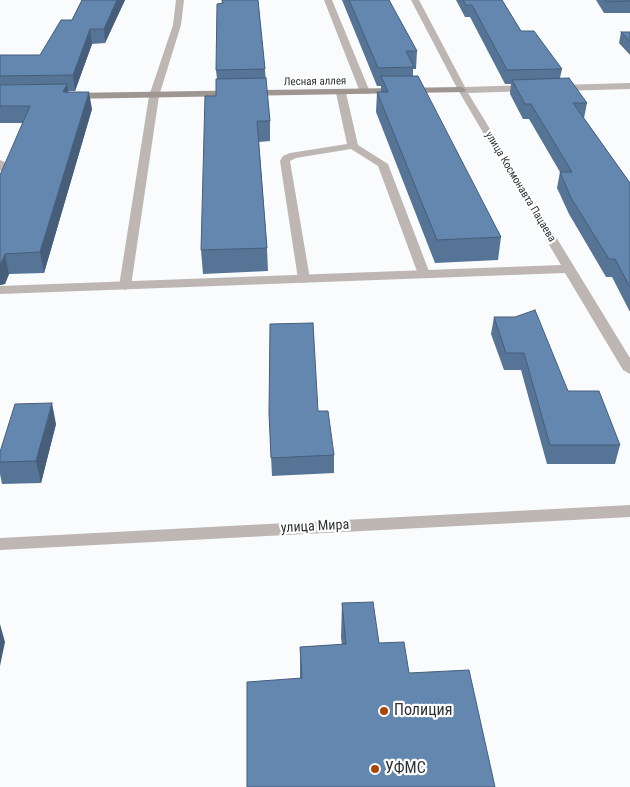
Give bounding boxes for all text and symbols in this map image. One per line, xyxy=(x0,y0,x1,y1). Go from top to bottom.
street label: Лесная аллея xyxy=(284,75,346,89)
street label: улица Космонавта Пацаева xyxy=(482,130,558,244)
street label: улица Мира xyxy=(280,517,350,537)
place label: Полиция xyxy=(394,701,452,721)
marker: Полиция xyxy=(378,705,390,717)
place label: УФМС xyxy=(385,759,426,779)
marker: УФМС xyxy=(369,763,381,775)

